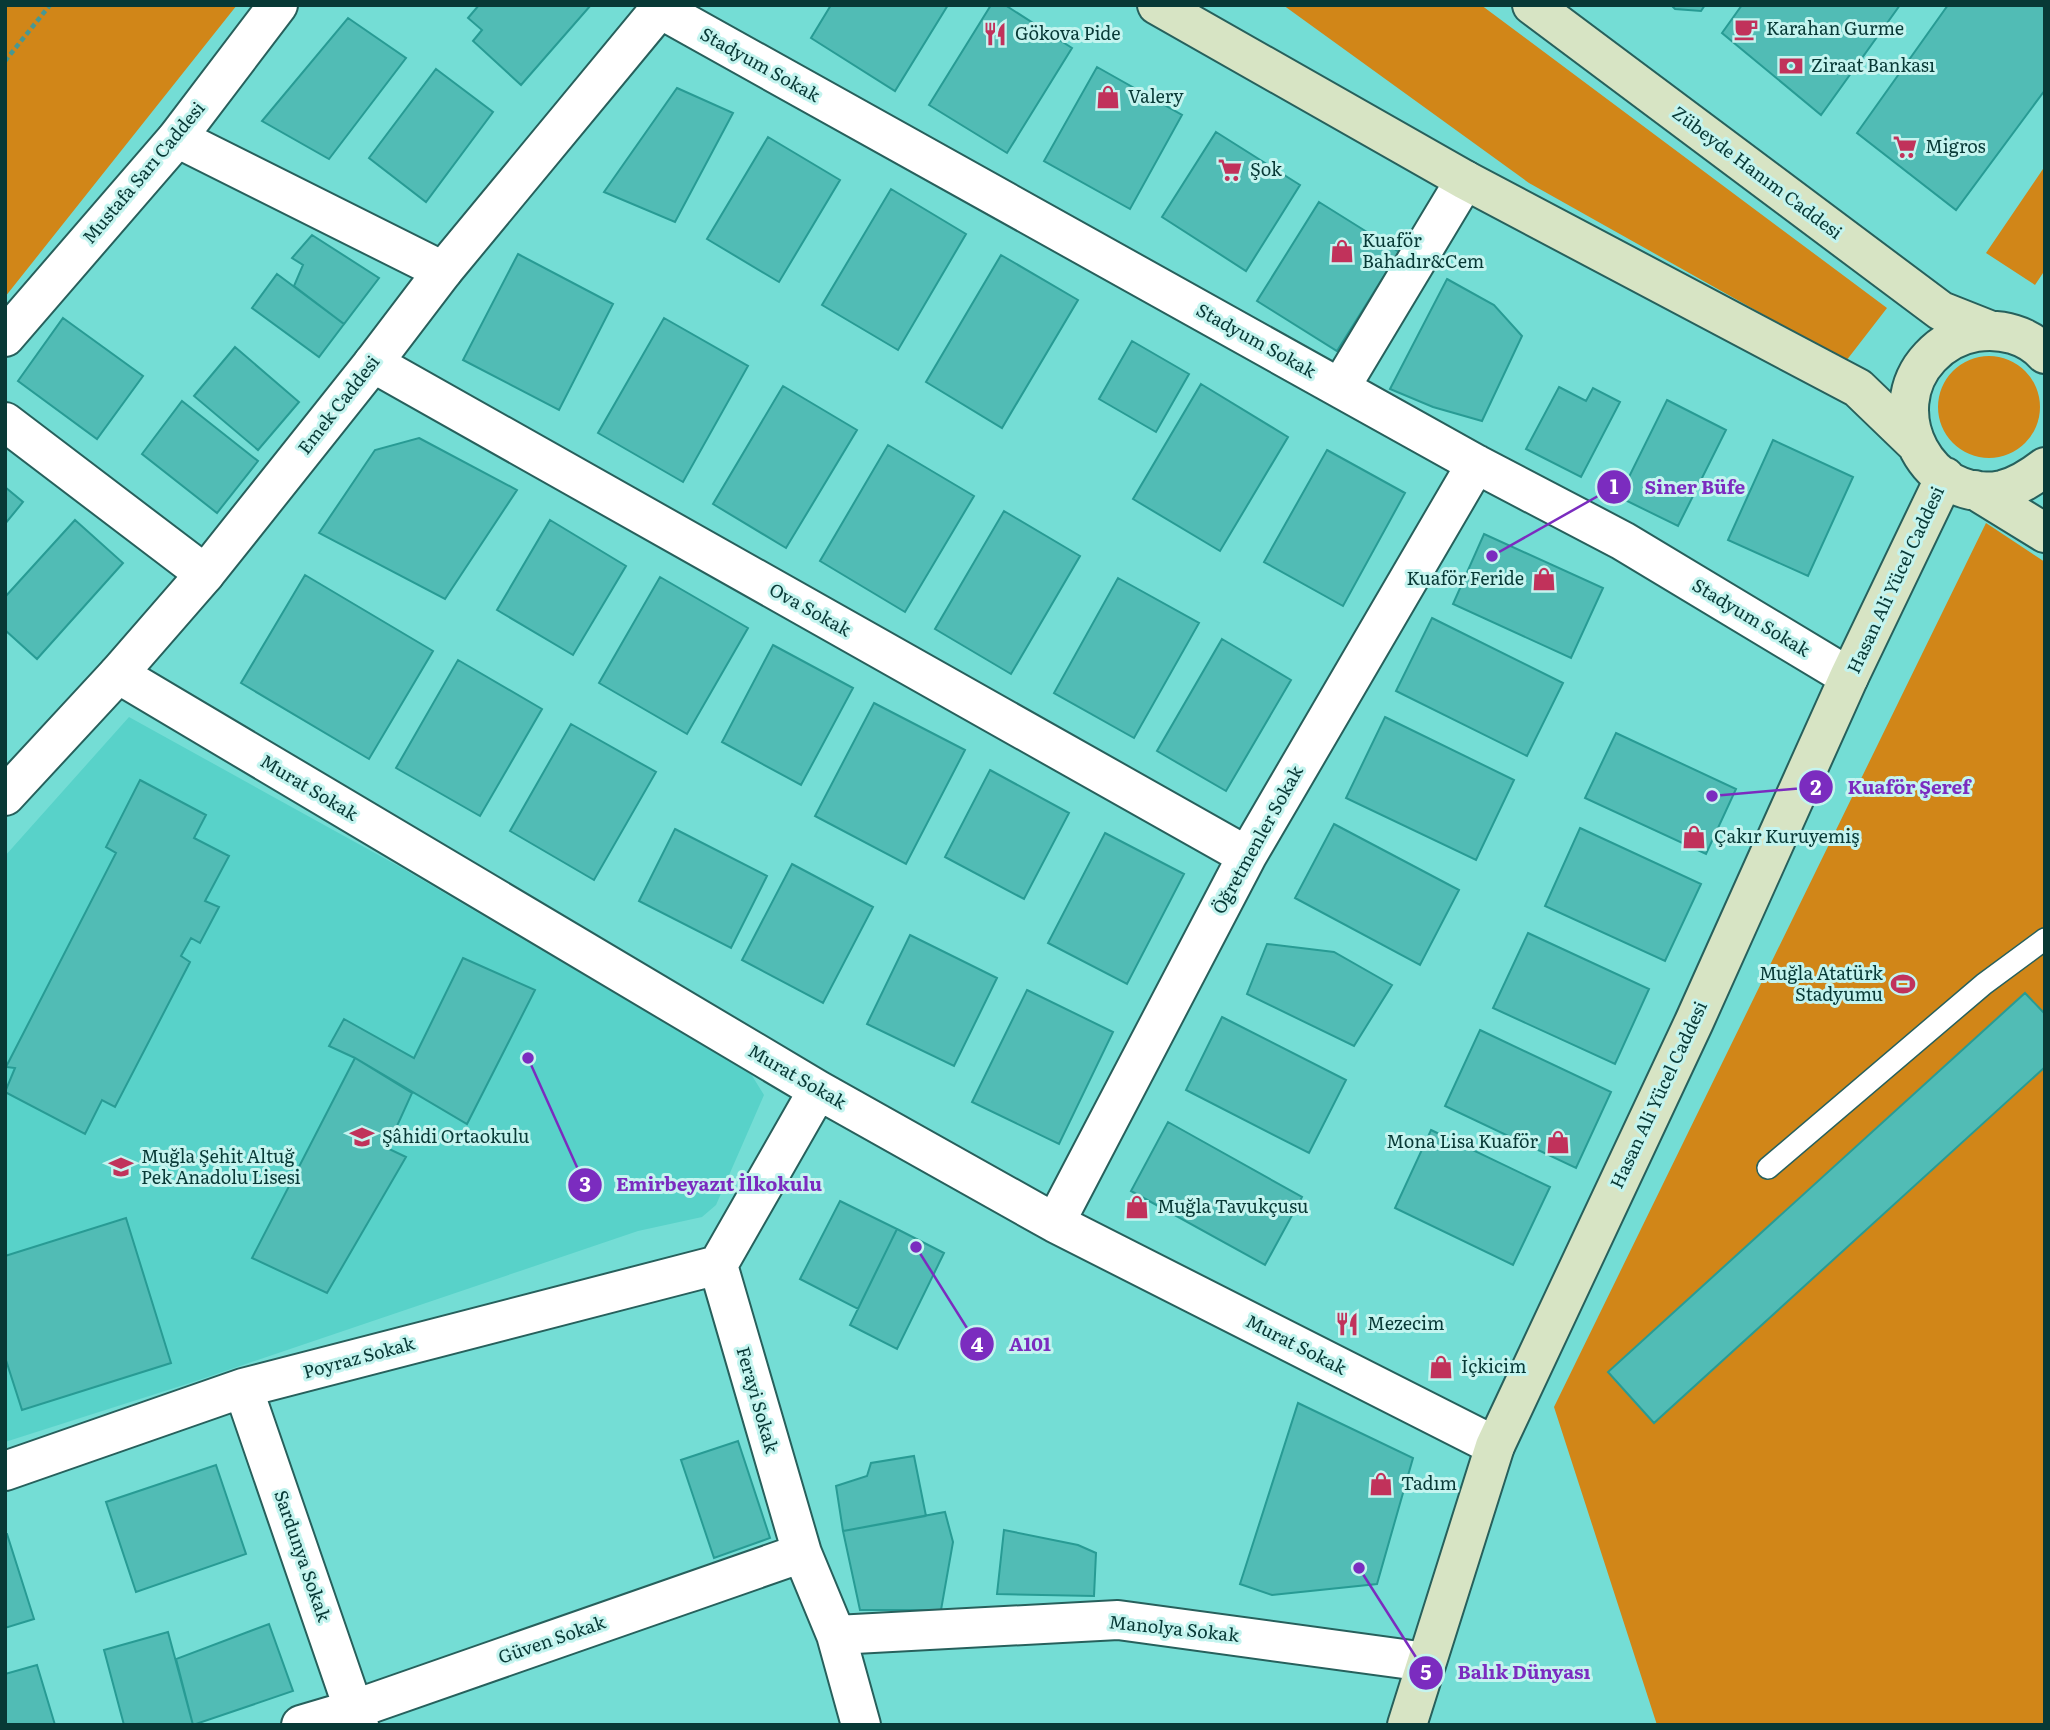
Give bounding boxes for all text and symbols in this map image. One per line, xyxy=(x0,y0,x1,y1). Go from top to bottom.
place label: Karahan Gurme xyxy=(1766,14,1904,41)
cafe icon: Karahan Gurme xyxy=(1732,15,1760,43)
place label: Gökova Pide xyxy=(1015,19,1121,46)
street label: Stadyum Sokak xyxy=(696,20,826,108)
restaurant icon: Gökova Pide xyxy=(981,20,1009,48)
place label: Ziraat Bankası xyxy=(1811,51,1935,78)
bank icon: Ziraat Bankası xyxy=(1777,52,1805,80)
place label: Valery xyxy=(1128,82,1184,109)
shop icon: Valery xyxy=(1094,83,1122,111)
street label: Mustafa Sarı Caddesi xyxy=(75,95,211,249)
street label: Zübeyde Hanım Caddesi xyxy=(1667,99,1849,245)
place label: Migros xyxy=(1925,132,1986,159)
supermarket icon: Migros xyxy=(1891,133,1919,161)
place label: Şok xyxy=(1250,155,1283,182)
supermarket icon: Şok xyxy=(1216,156,1244,184)
place label: Kuaför Bahadır&Cem xyxy=(1362,226,1484,274)
shop icon: Kuaför Bahadır&Cem xyxy=(1328,237,1356,265)
street label: Stadyum Sokak xyxy=(1192,296,1322,384)
street label: Emek Caddesi xyxy=(290,349,385,459)
callout: Siner Büfe xyxy=(1596,467,1760,507)
text: 1 xyxy=(1610,469,1619,500)
text: Siner Büfe xyxy=(1645,472,1746,500)
street label: Hasan Ali Yücel Caddesi xyxy=(1839,481,1950,678)
place label: Kuaför Feride xyxy=(1407,564,1524,591)
shop icon: Kuaför Feride xyxy=(1530,565,1558,593)
street label: Stadyum Sokak xyxy=(1688,571,1817,663)
street label: Ova Sokak xyxy=(765,575,857,643)
street label: Murat Sokak xyxy=(256,747,365,827)
street label: Öğretmenler Sokak xyxy=(1205,759,1309,919)
callout: Kuaför Şeref xyxy=(1799,767,1985,807)
text: 2 xyxy=(1810,770,1822,801)
text: Kuaför Şeref xyxy=(1848,772,1972,800)
place label: Çakır Kuruyemiş xyxy=(1714,822,1859,849)
shop icon: Çakır Kuruyemiş xyxy=(1680,823,1708,851)
place label: Muğla Atatürk Stadyumu xyxy=(1759,959,1884,1007)
sports icon: Muğla Atatürk Stadyumu xyxy=(1889,970,1917,998)
street label: Hasan Ali Yücel Caddesi xyxy=(1602,996,1713,1193)
street label: Murat Sokak xyxy=(743,1037,853,1115)
place label: Şâhidi Ortaokulu xyxy=(382,1122,529,1149)
school or university icon: Şâhidi Ortaokulu xyxy=(348,1123,376,1151)
place label: Mona Lisa Kuaför xyxy=(1386,1127,1538,1154)
shop icon: Mona Lisa Kuaför xyxy=(1544,1128,1572,1156)
place label: Muğla Şehit Altuğ Pek Anadolu Lisesi xyxy=(141,1142,301,1190)
school or university icon: Muğla Şehit Altuğ Pek Anadolu Lisesi xyxy=(107,1153,135,1181)
callout: Emirbeyazıt İlkokulu xyxy=(567,1165,836,1205)
text: 3 xyxy=(579,1167,591,1198)
text: Emirbeyazıt İlkokulu xyxy=(616,1169,822,1197)
place label: Muğla Tavukçusu xyxy=(1157,1192,1308,1219)
shop icon: Muğla Tavukçusu xyxy=(1123,1193,1151,1221)
street label: Murat Sokak xyxy=(1242,1307,1353,1381)
place label: Mezecim xyxy=(1367,1309,1444,1336)
restaurant icon: Mezecim xyxy=(1333,1310,1361,1338)
callout: A101 xyxy=(960,1324,1064,1364)
text: 4 xyxy=(971,1327,984,1358)
street label: Poyraz Sokak xyxy=(300,1328,419,1384)
text: A101 xyxy=(1009,1329,1051,1357)
street label: Ferayi Sokak xyxy=(730,1343,787,1457)
place label: İçkicim xyxy=(1461,1352,1526,1379)
shop icon: İçkicim xyxy=(1427,1353,1455,1381)
place label: Tadım xyxy=(1401,1469,1457,1496)
shop icon: Tadım xyxy=(1367,1470,1395,1498)
street label: Sardunya Sokak xyxy=(268,1486,339,1626)
street label: Güven Sokak xyxy=(494,1607,610,1670)
street label: Manolya Sokak xyxy=(1108,1607,1242,1648)
callout: Balık Dünyası xyxy=(1409,1653,1605,1693)
text: 5 xyxy=(1420,1655,1432,1686)
text: Balık Dünyası xyxy=(1458,1657,1591,1685)

